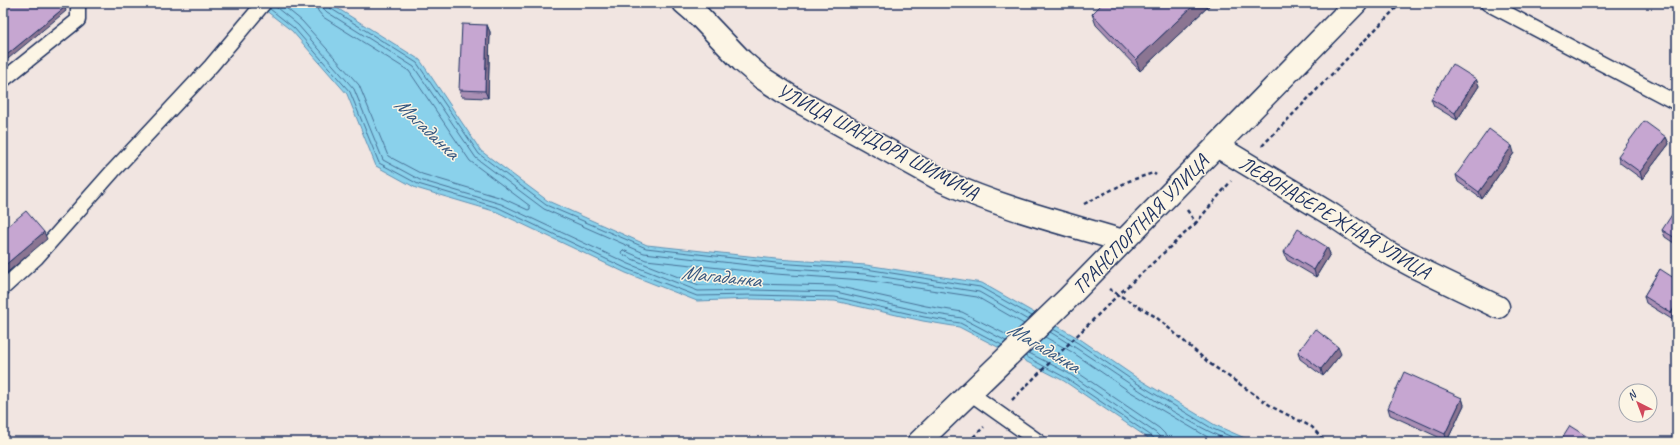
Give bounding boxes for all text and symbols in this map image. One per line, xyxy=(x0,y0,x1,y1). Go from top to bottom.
street label: УЛИЦА ШАНДОРА ШИМИЧА xyxy=(773,78,984,206)
water label: Магаданка xyxy=(389,91,466,166)
street label: ТРАНСПОРТНАЯ УЛИЦА xyxy=(1067,148,1214,300)
street label: ЛЕВОНАБЕРЕЖНАЯ УЛИЦА xyxy=(1235,150,1436,285)
water label: Магаданка xyxy=(680,259,764,293)
water label: Магаданка xyxy=(1003,315,1086,380)
north arrow xyxy=(1618,383,1658,423)
text: N xyxy=(1624,387,1640,403)

